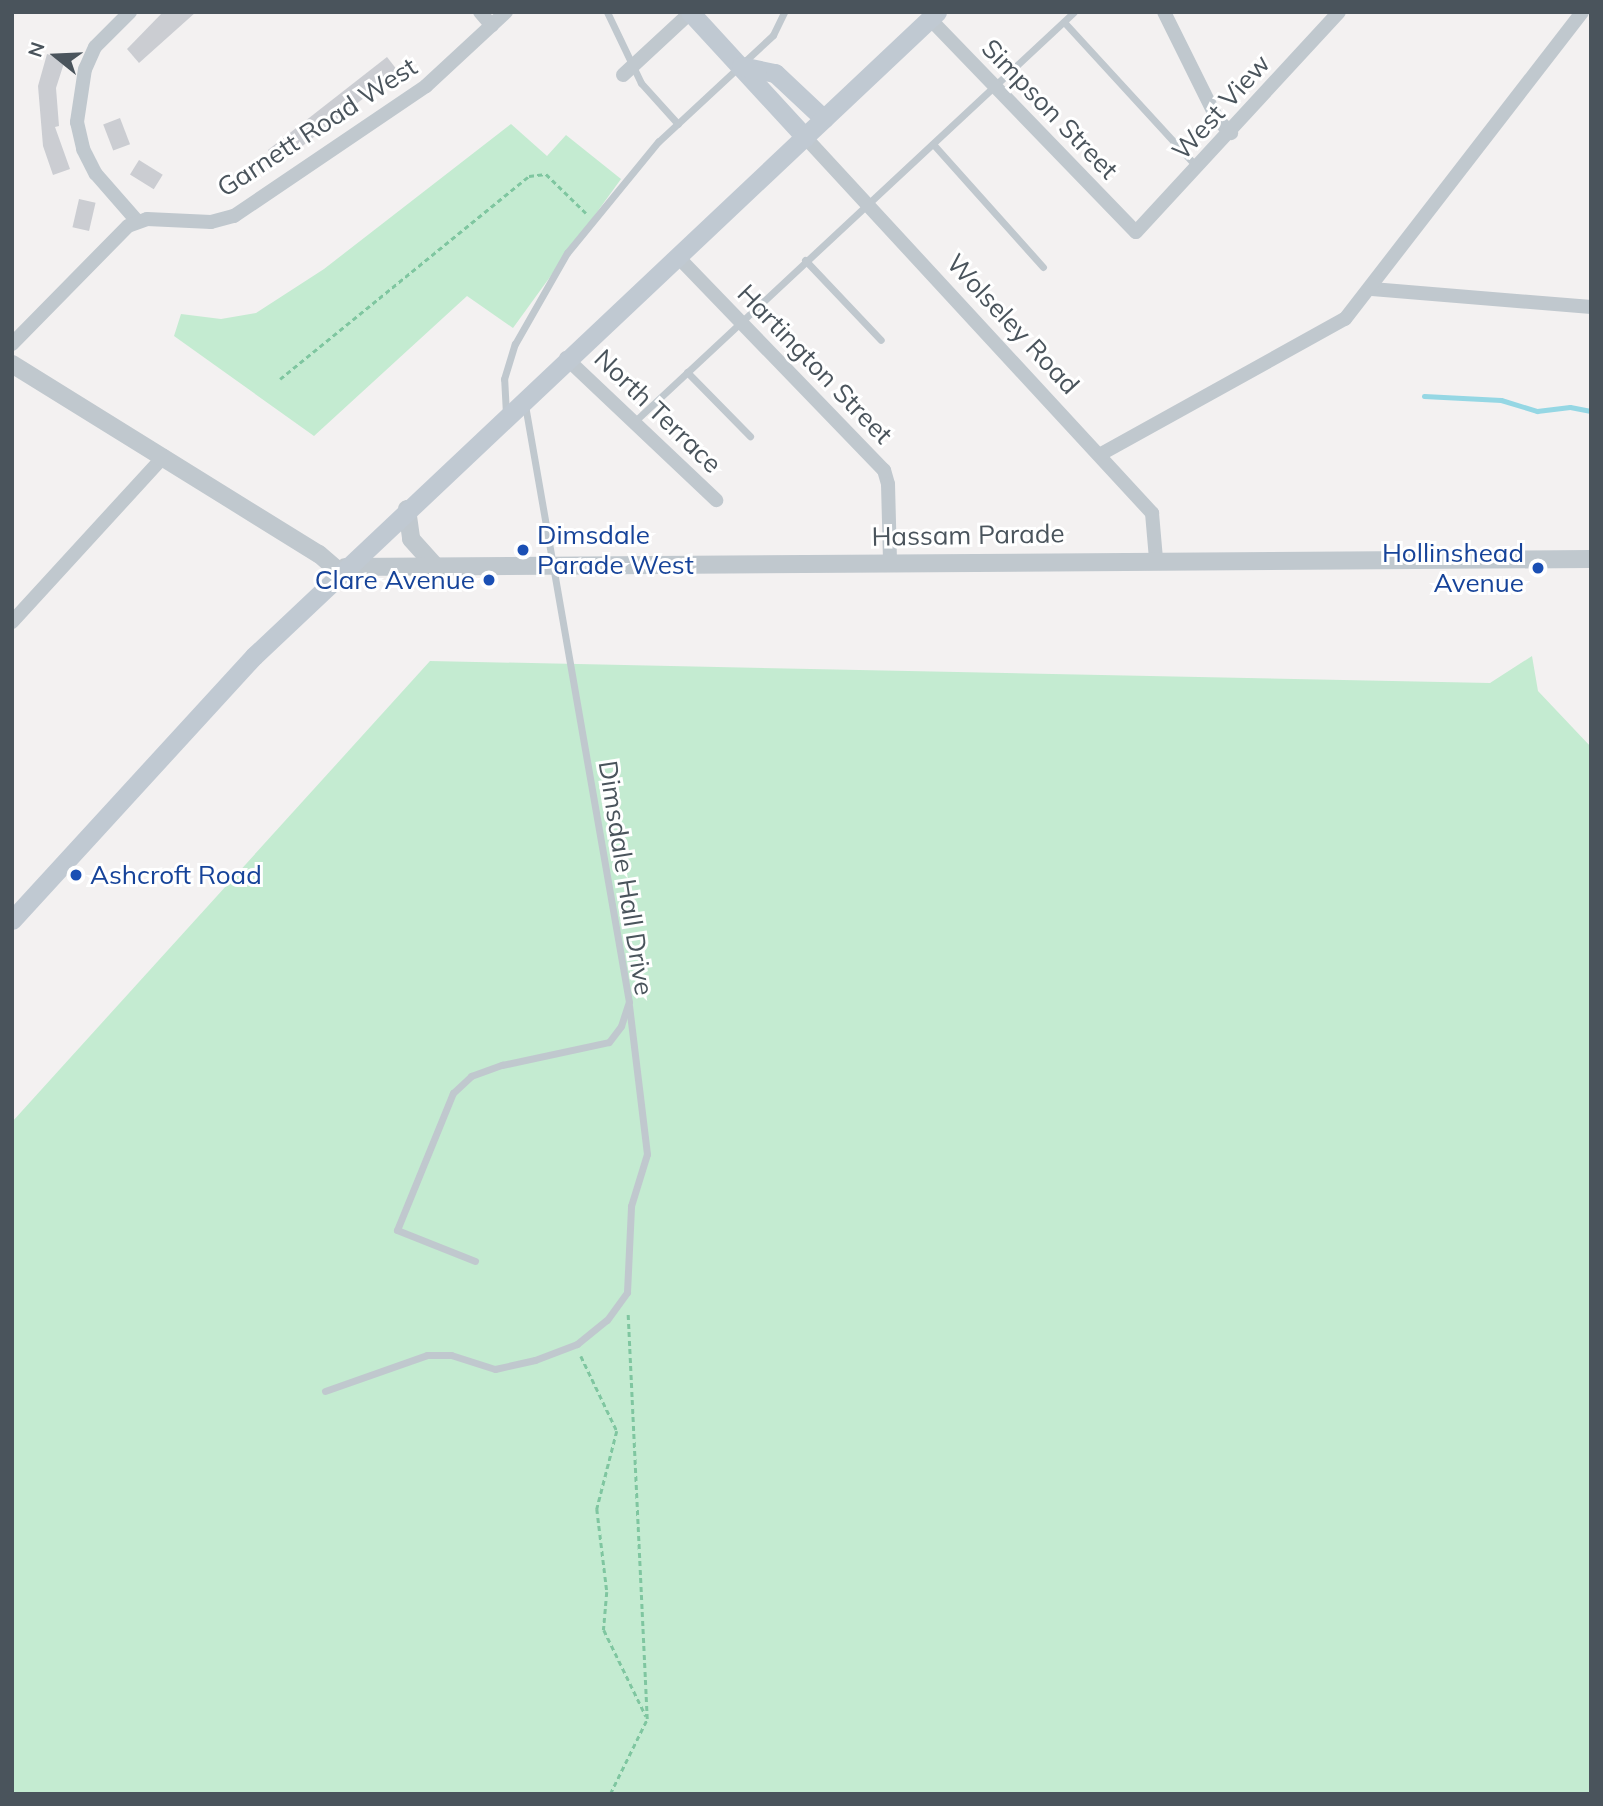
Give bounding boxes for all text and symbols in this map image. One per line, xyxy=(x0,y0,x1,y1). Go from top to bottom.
north arrow xyxy=(21,21,91,91)
street label: Simpson Street xyxy=(975,33,1125,185)
text: N xyxy=(22,39,50,60)
street label: West View xyxy=(1166,48,1276,166)
street label: Garnett Road West xyxy=(211,51,423,203)
street label: Wolseley Road xyxy=(940,248,1086,400)
street label: Hartington Street xyxy=(731,278,899,450)
street label: North Terrace xyxy=(588,343,728,479)
street label: Hassam Parade xyxy=(871,518,1065,552)
place label: Dimsdale Parade West xyxy=(537,519,694,580)
place label: Hollinshead Avenue xyxy=(1382,537,1524,598)
marker: Dimsdale Parade West xyxy=(515,542,531,558)
marker: Hollinshead Avenue xyxy=(1530,560,1546,576)
place label: Clare Avenue xyxy=(315,564,475,596)
marker: Clare Avenue xyxy=(481,572,497,588)
street label: Dimsdale Hall Drive xyxy=(592,758,660,998)
place label: Ashcroft Road xyxy=(90,859,262,891)
marker: Ashcroft Road xyxy=(68,867,84,883)

